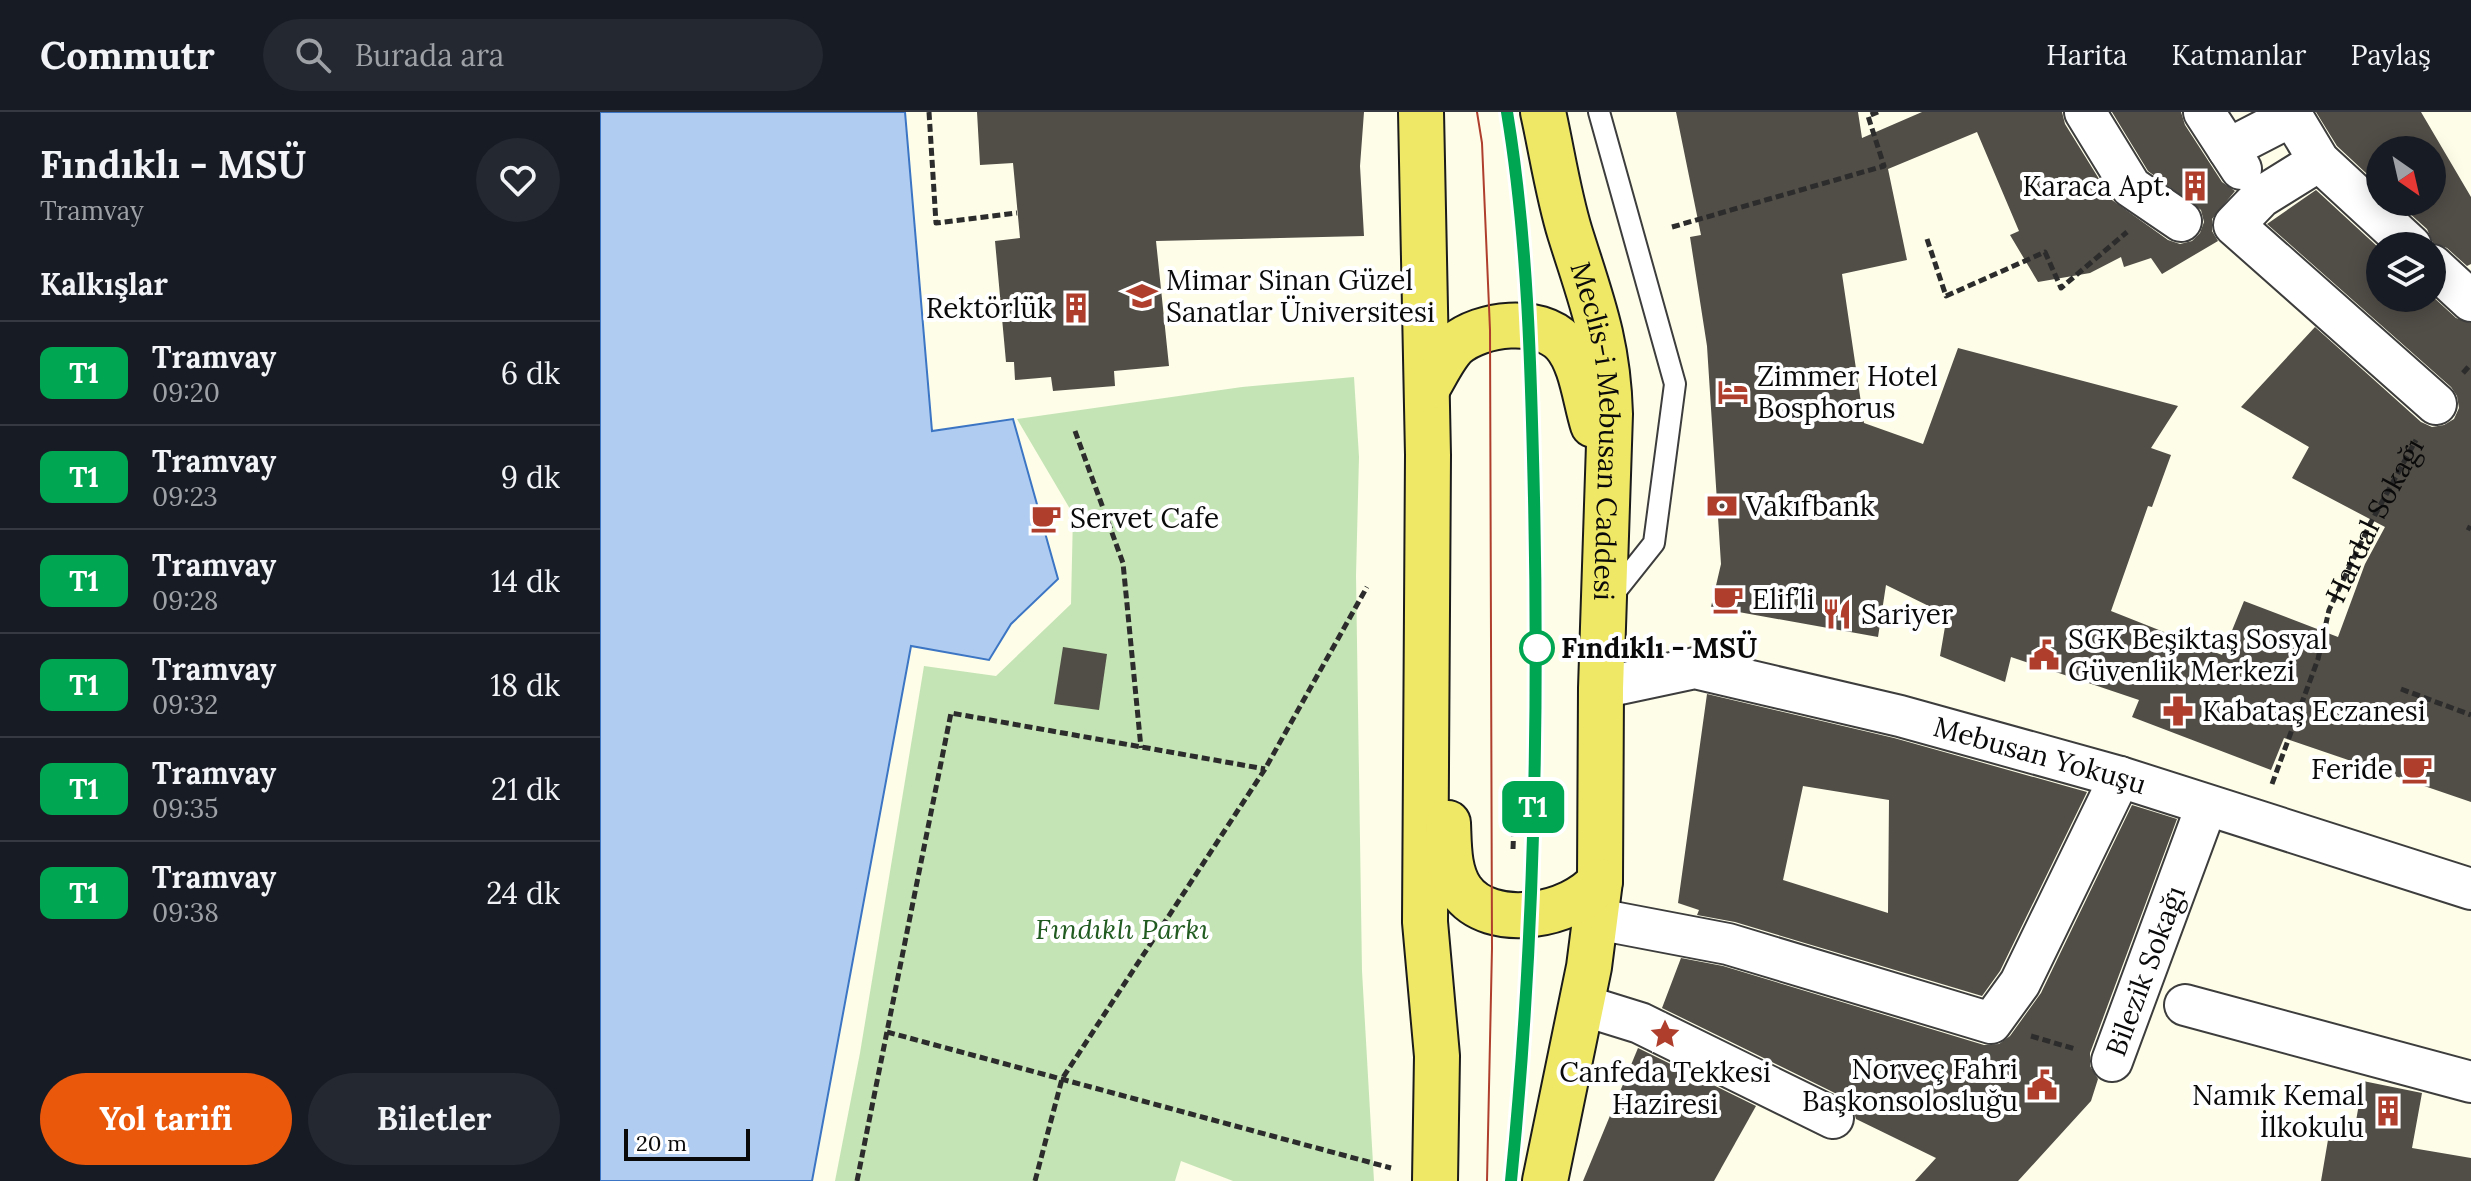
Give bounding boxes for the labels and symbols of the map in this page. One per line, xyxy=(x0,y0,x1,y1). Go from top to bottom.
north arrow xyxy=(2366,136,2446,216)
place label: Karaca Apt. xyxy=(2022,168,2171,204)
building icon: Karaca Apt. xyxy=(2178,169,2212,203)
street label: Meclis-i Mebusan Caddesi xyxy=(1562,257,1628,601)
place label: Mimar Sinan Güzel Sanatlar Üniversitesi xyxy=(1166,262,1435,330)
school or university icon: Mimar Sinan Güzel Sanatlar Üniversitesi xyxy=(1125,279,1159,313)
place label: Rektörlük xyxy=(926,290,1052,326)
building icon: Rektörlük xyxy=(1059,291,1093,325)
place label: Zimmer Hotel Bosphorus xyxy=(1757,358,1938,426)
hotel icon: Zimmer Hotel Bosphorus xyxy=(1716,375,1750,409)
street label: Hardal Sokağı xyxy=(2317,432,2432,608)
place label: Vakıfbank xyxy=(1745,488,1875,524)
bank icon: Vakıfbank xyxy=(1705,489,1739,523)
place label: Servet Cafe xyxy=(1070,500,1219,536)
cafe icon: Servet Cafe xyxy=(1029,501,1063,535)
place label: Elif’li xyxy=(1752,581,1815,617)
cafe icon: Elif’li xyxy=(1711,582,1745,616)
place label: Sariyer xyxy=(1861,596,1953,632)
restaurant icon: Sariyer xyxy=(1820,597,1854,631)
place label: SGK Beşiktaş Sosyal Güvenlik Merkezi xyxy=(2068,621,2328,689)
place label: Fındıklı - MSÜ xyxy=(1561,630,1757,666)
marker: Fındıklı - MSÜ xyxy=(1520,631,1554,665)
public building icon: SGK Beşiktaş Sosyal Güvenlik Merkezi xyxy=(2027,638,2061,672)
place label: Kabataş Eczanesi xyxy=(2202,693,2426,729)
pharmacy icon: Kabataş Eczanesi xyxy=(2161,694,2195,728)
street label: Mebusan Yokuşu xyxy=(1930,708,2151,802)
place label: Feride xyxy=(2311,751,2393,787)
cafe icon: Feride xyxy=(2400,752,2434,786)
line badge: T1 xyxy=(1497,781,1569,833)
street label: Bilezik Sokağı xyxy=(2097,881,2193,1061)
park label: Fındıklı Parkı xyxy=(1035,911,1209,947)
place icon: Canfeda Tekkesi Haziresi xyxy=(1648,1017,1682,1051)
place label: Norveç Fahri Başkonsolosluğu xyxy=(1802,1051,2018,1119)
place label: Canfeda Tekkesi Haziresi xyxy=(1559,1054,1771,1122)
public building icon: Norveç Fahri Başkonsolosluğu xyxy=(2025,1068,2059,1102)
place label: Namık Kemal İlkokulu xyxy=(2192,1077,2364,1145)
building icon: Namık Kemal İlkokulu xyxy=(2371,1094,2405,1128)
scale bar xyxy=(624,1125,750,1161)

